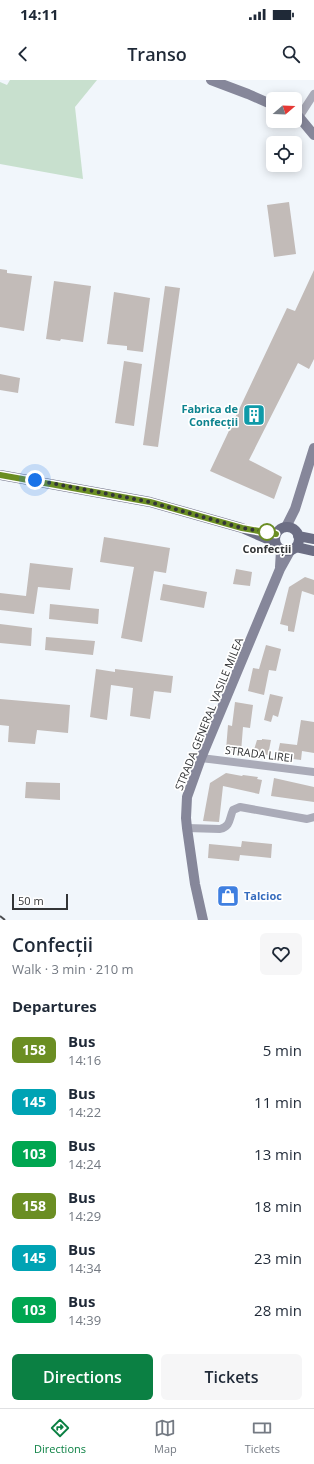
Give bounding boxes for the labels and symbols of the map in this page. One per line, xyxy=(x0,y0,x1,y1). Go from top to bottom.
north arrow xyxy=(266,92,302,128)
place label: Fabrica de Confecții xyxy=(181,401,238,429)
building icon: Fabrica de Confecții xyxy=(241,402,267,428)
your location xyxy=(25,470,45,490)
marker: Confecții xyxy=(258,523,276,541)
place label: Confecții xyxy=(243,541,291,556)
street label: STRADA GENERAL VASILE MILEA xyxy=(171,635,246,792)
street label: STRADA LIREI xyxy=(224,742,294,765)
shop icon: Talcioc xyxy=(215,883,241,909)
place label: Talcioc xyxy=(244,888,282,903)
scale bar xyxy=(12,892,68,911)

